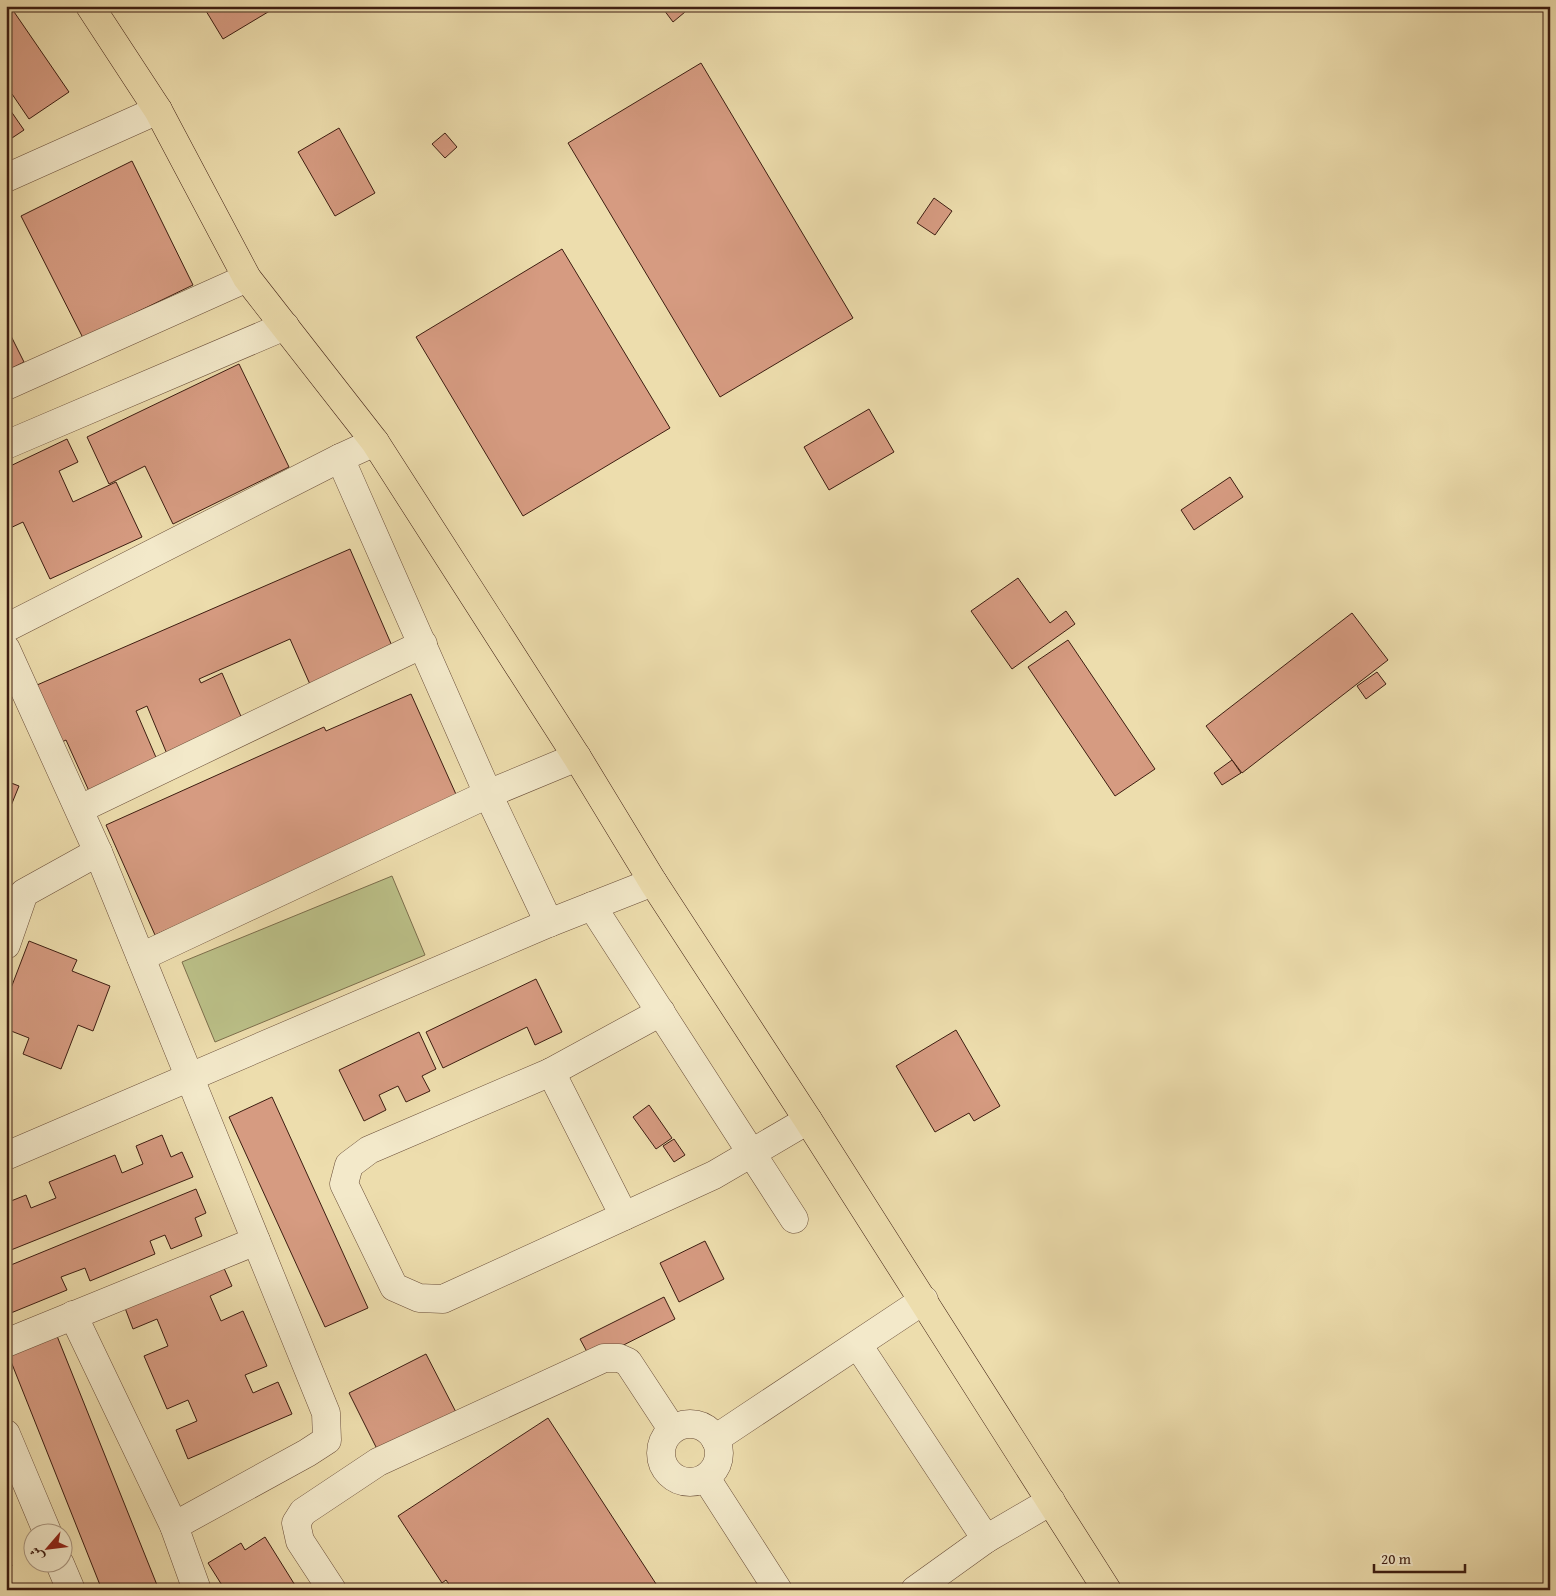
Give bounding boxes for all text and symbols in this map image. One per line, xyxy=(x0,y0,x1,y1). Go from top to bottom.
north arrow xyxy=(22,1524,72,1574)
scale bar xyxy=(1374,1541,1465,1573)
text: ش xyxy=(24,1543,49,1565)
text: 20 m xyxy=(1381,1548,1412,1569)

